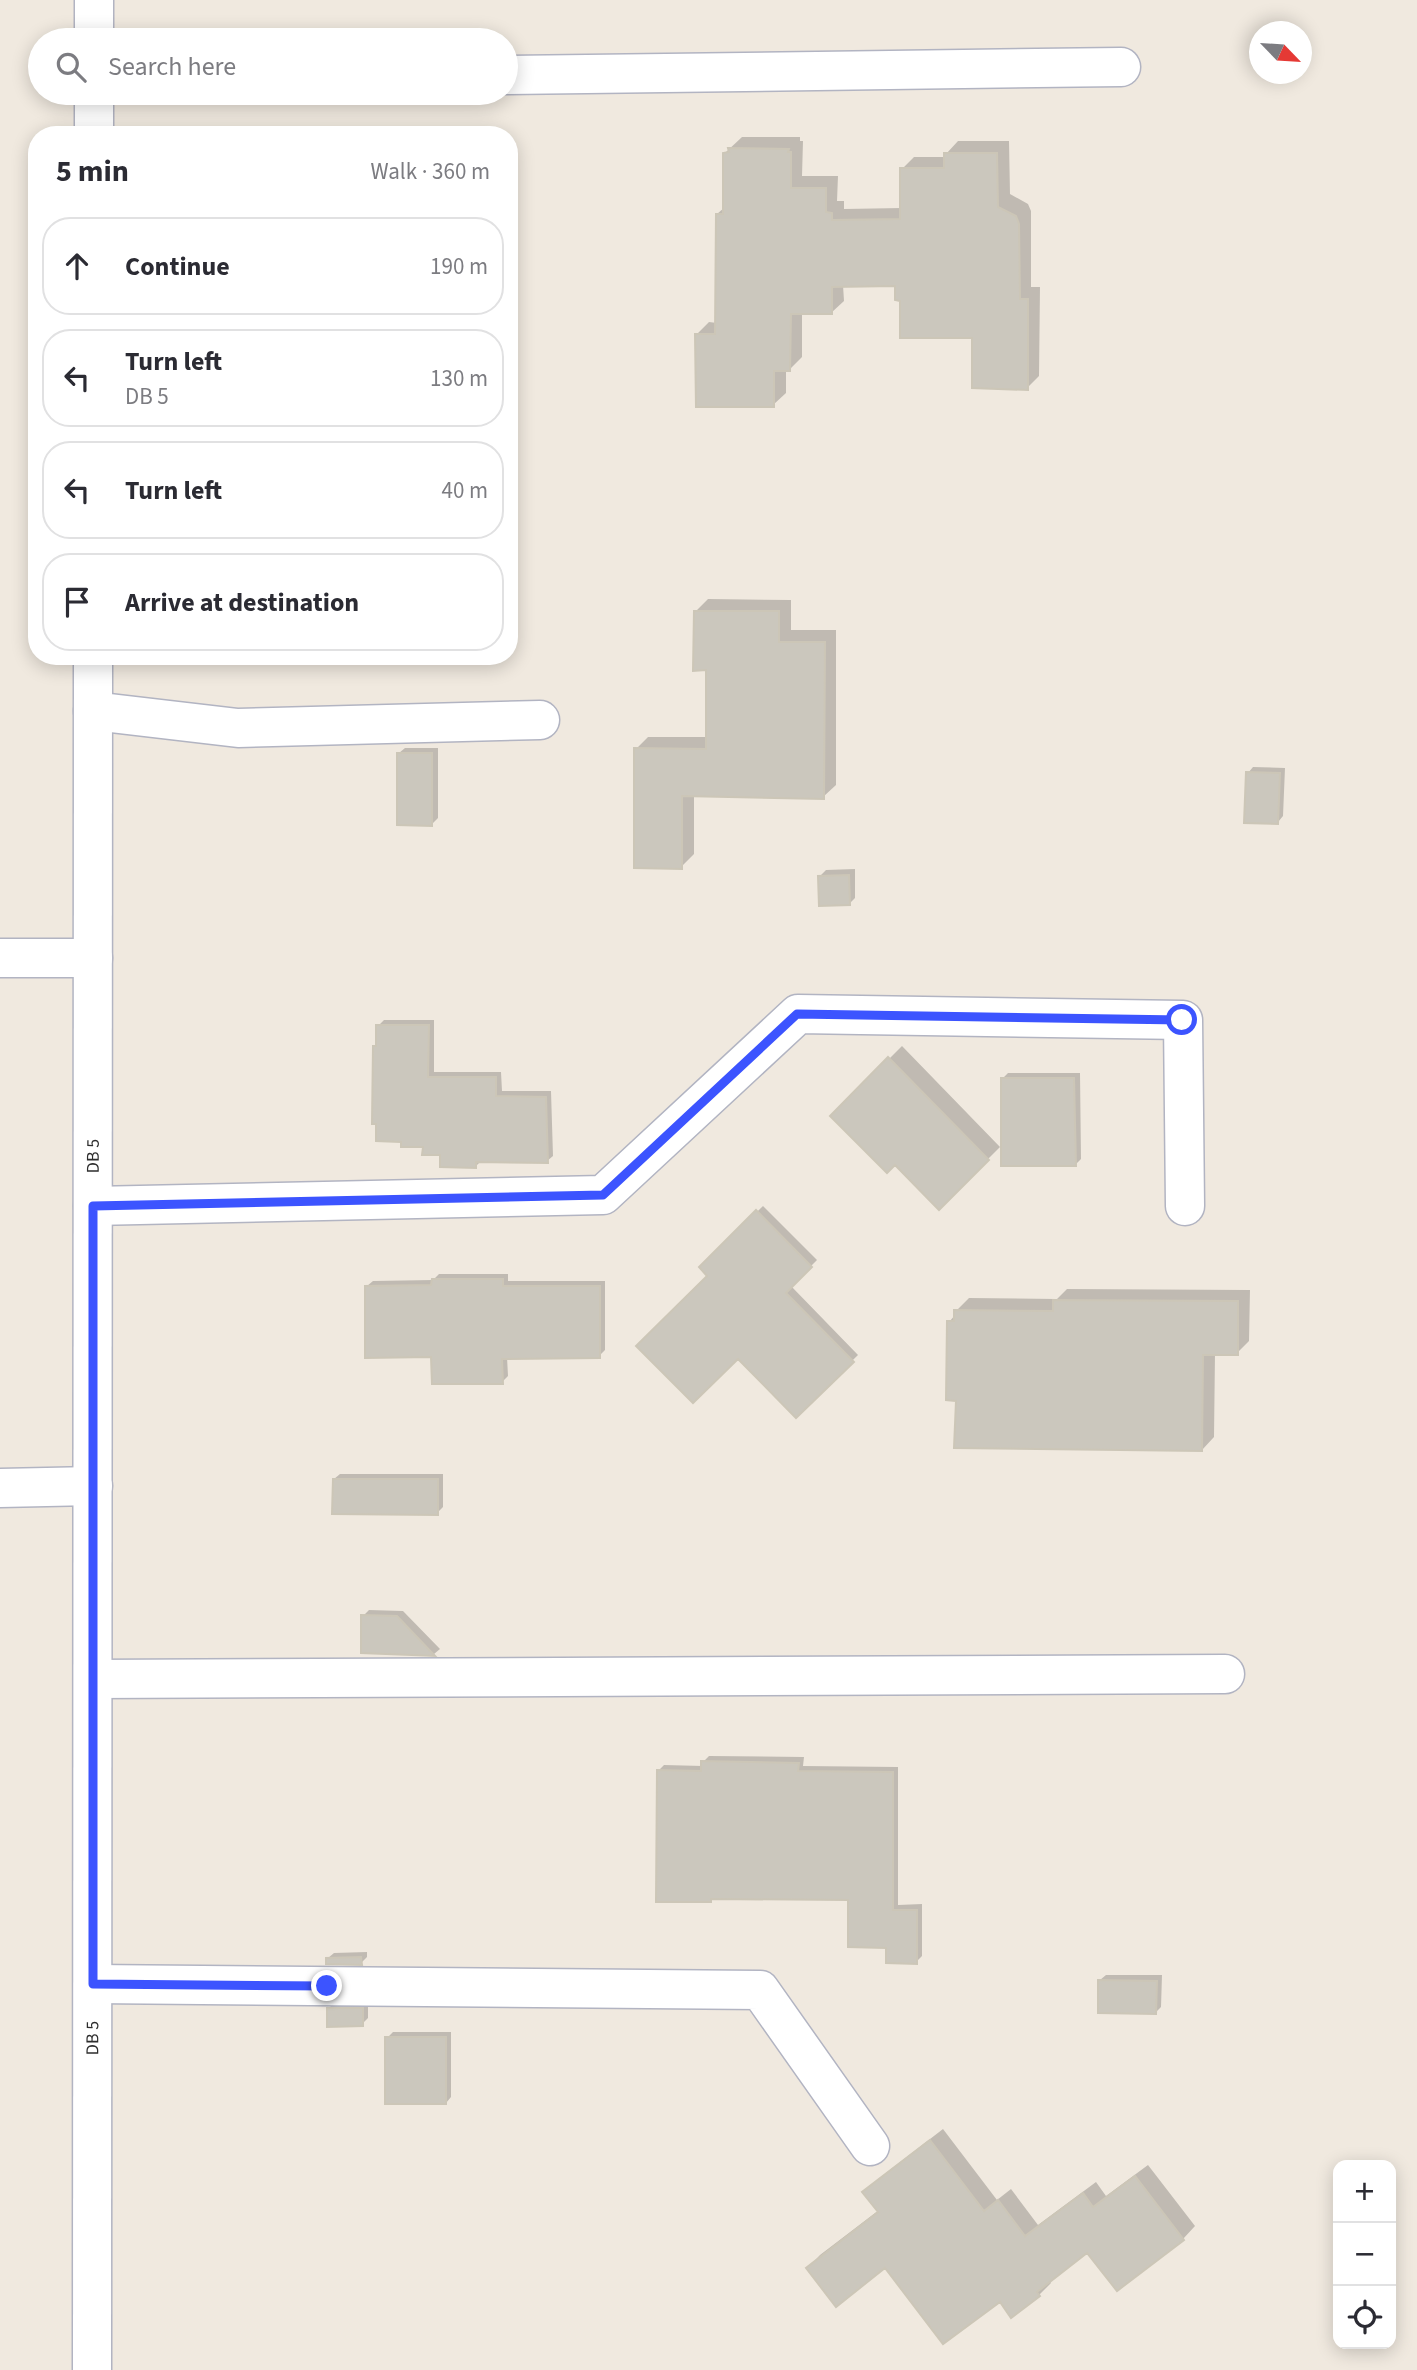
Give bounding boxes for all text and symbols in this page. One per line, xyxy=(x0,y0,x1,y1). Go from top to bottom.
north arrow xyxy=(1249,21,1312,84)
search box xyxy=(28,28,518,105)
icon: search xyxy=(52,48,90,86)
text: Search here xyxy=(108,48,236,85)
text: 5 min xyxy=(56,150,129,193)
text: Walk · 360 m xyxy=(371,155,490,188)
icon: ahead xyxy=(58,247,96,285)
text: Continue xyxy=(125,248,230,285)
text: 190 m xyxy=(430,250,488,283)
text: Turn left xyxy=(125,343,222,380)
icon: left xyxy=(58,359,96,397)
text: 130 m xyxy=(430,362,488,395)
text: DB 5 xyxy=(125,380,169,413)
icon: left xyxy=(58,471,96,509)
text: Turn left xyxy=(125,472,222,509)
text: 40 m xyxy=(441,474,488,507)
icon: arrive xyxy=(58,583,96,621)
text: Arrive at destination xyxy=(125,584,359,621)
route start xyxy=(1166,1004,1197,1035)
street label: DB 5 xyxy=(80,1139,105,1173)
route end xyxy=(311,1970,342,2001)
street label: DB 5 xyxy=(80,2021,105,2055)
map controls xyxy=(1333,2160,1396,2349)
button: + xyxy=(1333,2160,1396,2223)
button: − xyxy=(1333,2223,1396,2286)
button: locate xyxy=(1333,2286,1396,2349)

